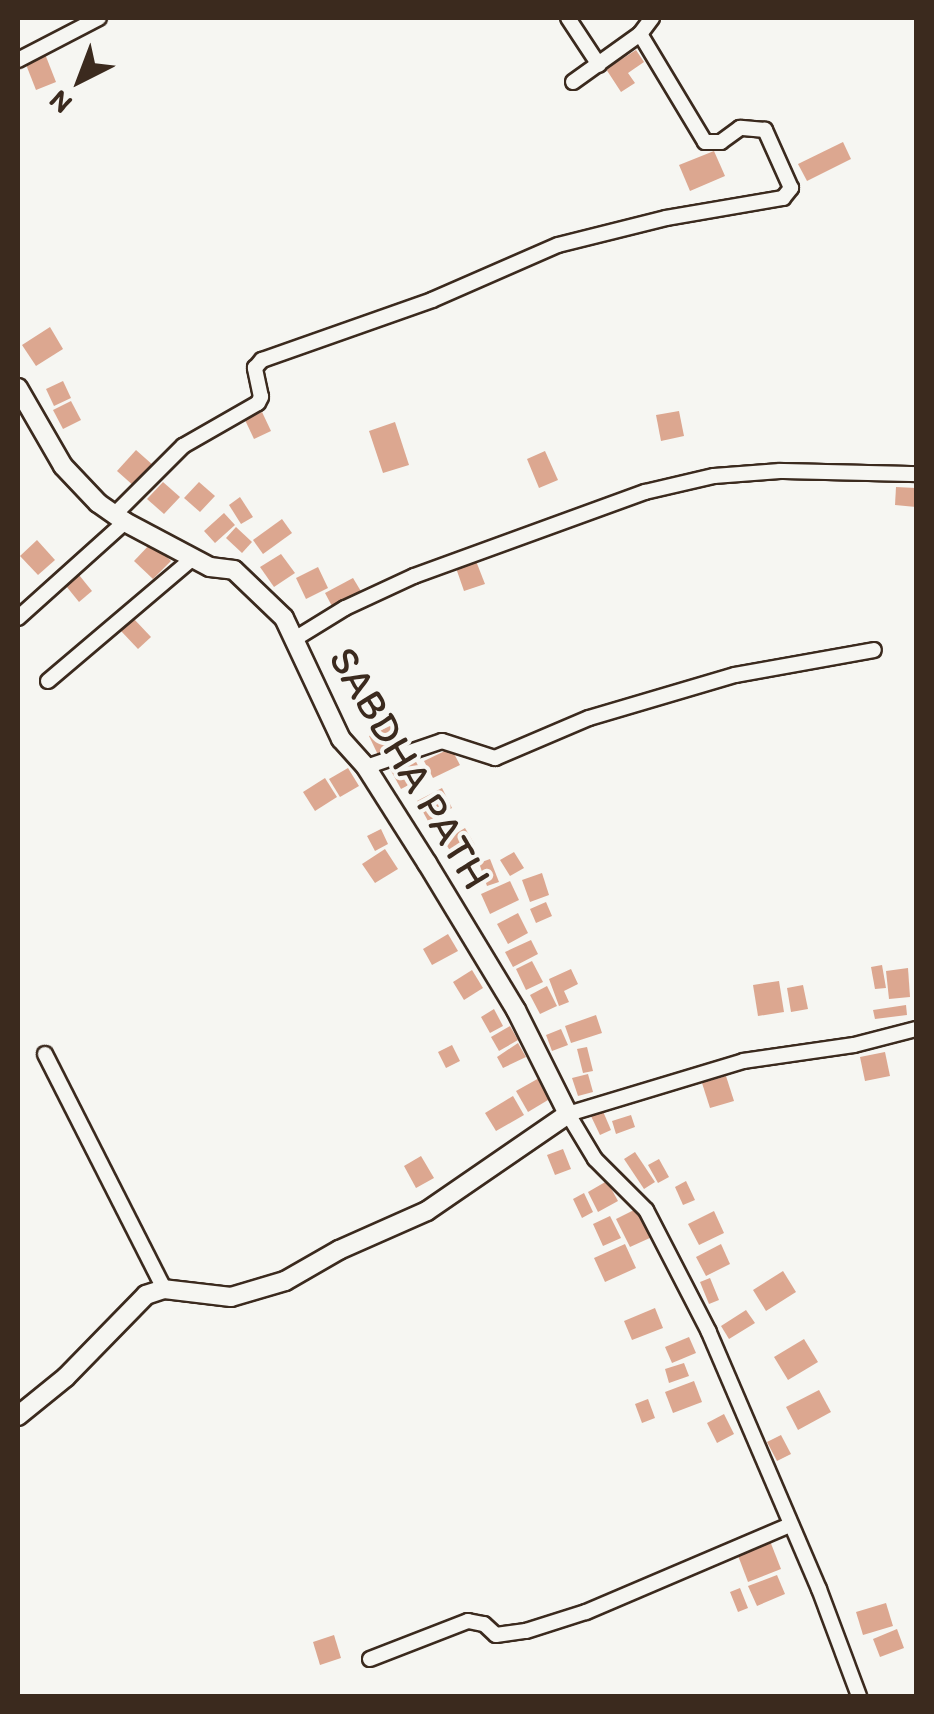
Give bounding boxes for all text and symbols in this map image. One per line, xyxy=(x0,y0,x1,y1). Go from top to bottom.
north arrow xyxy=(30,30,130,130)
text: N xyxy=(42,83,78,121)
street label: SABDHA PATH xyxy=(318,638,502,898)

